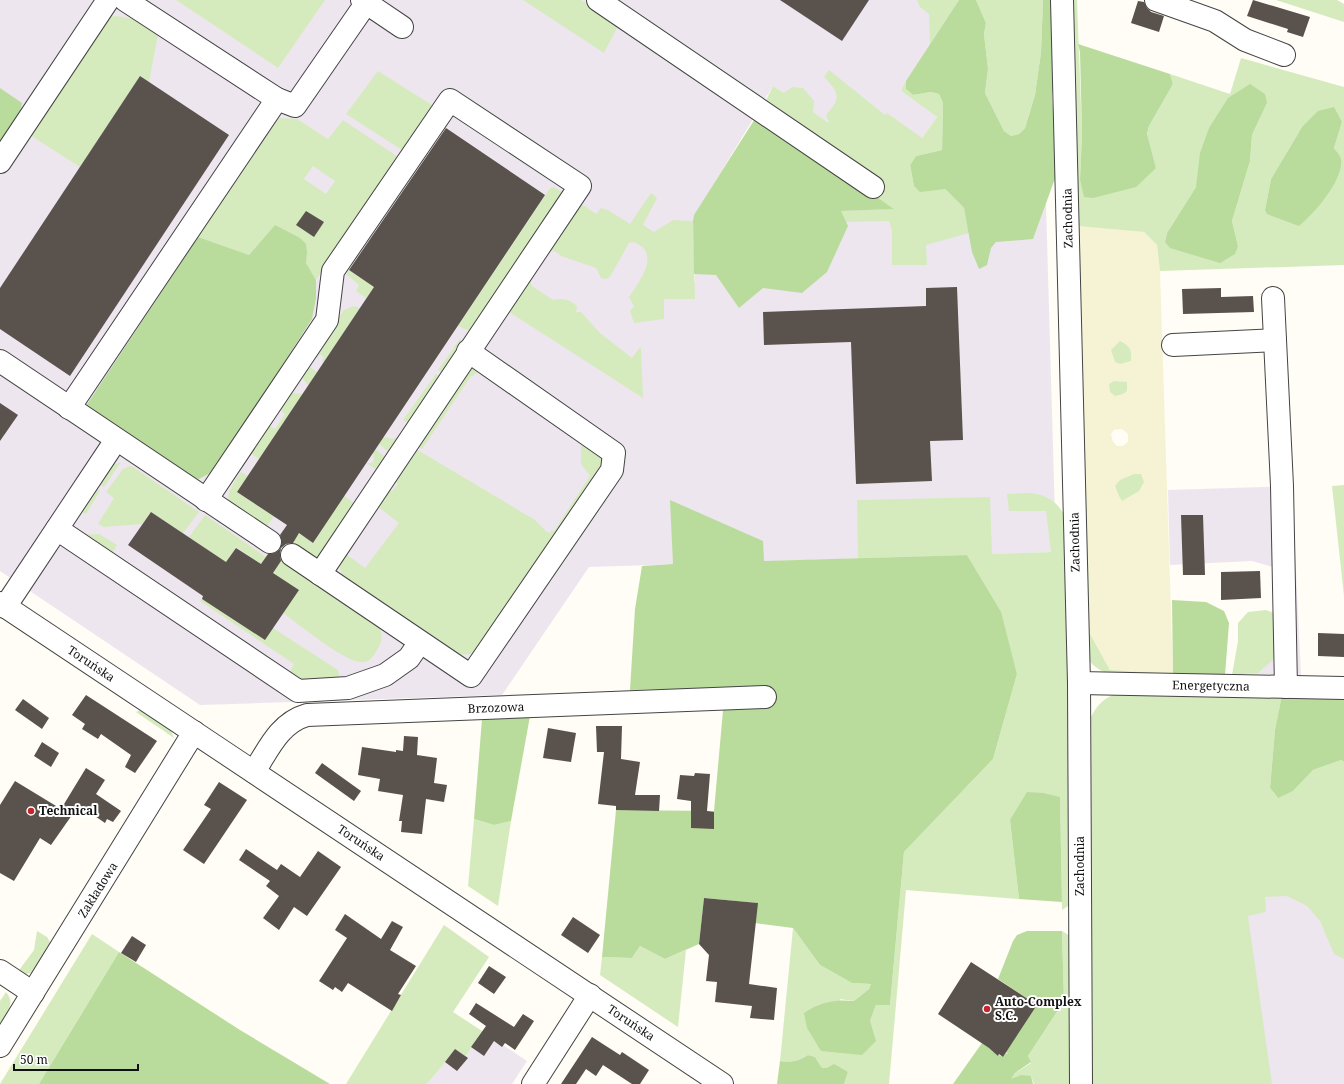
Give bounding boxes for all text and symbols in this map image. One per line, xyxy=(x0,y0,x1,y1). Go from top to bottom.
street label: Zachodnia xyxy=(1058,188,1077,248)
street label: Zachodnia xyxy=(1065,512,1084,572)
street label: Toruńska xyxy=(64,641,119,686)
street label: Energetyczna xyxy=(1172,676,1250,695)
street label: Brzozowa xyxy=(467,698,525,717)
place label: Technical xyxy=(39,802,98,819)
marker: Technical xyxy=(26,806,36,816)
street label: Toruńska xyxy=(334,820,389,865)
street label: Zachodnia xyxy=(1071,836,1088,896)
street label: Zakładowa xyxy=(74,858,122,921)
place label: Auto-Complex S.C. xyxy=(995,993,1082,1024)
street label: Toruńska xyxy=(604,1000,659,1045)
marker: Auto-Complex S.C. xyxy=(982,1004,992,1014)
scale bar xyxy=(14,1046,138,1072)
text: 50 m xyxy=(20,1051,48,1068)

